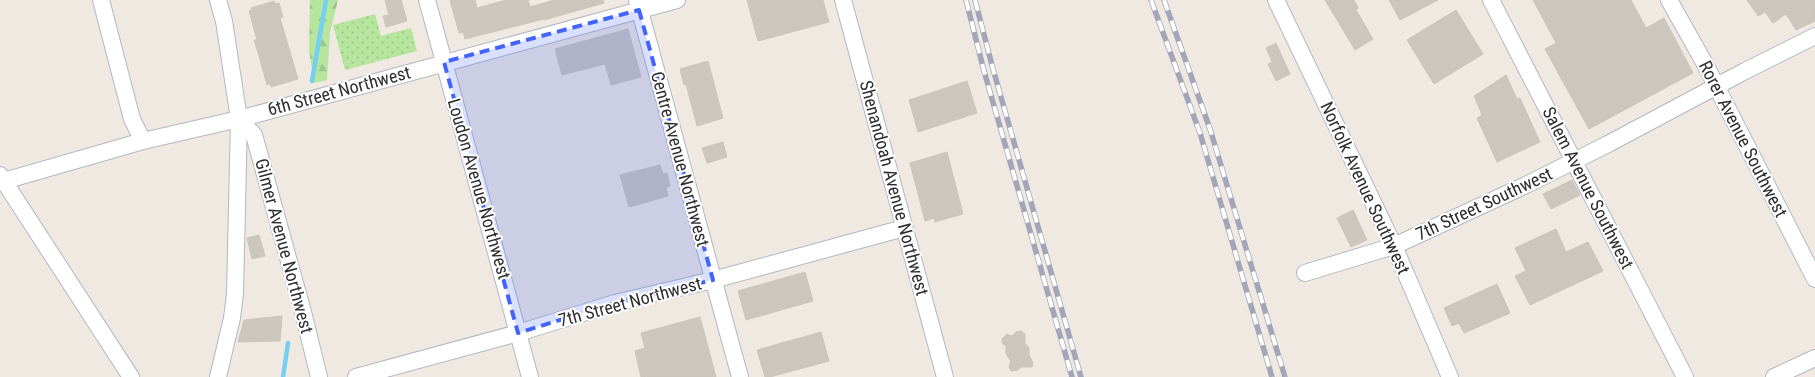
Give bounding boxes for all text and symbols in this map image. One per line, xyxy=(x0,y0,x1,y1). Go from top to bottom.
street label: Rorer Avenue Southwest xyxy=(1695,57,1792,220)
street label: 6th Street Northwest xyxy=(265,61,413,120)
street label: Centre Avenue Northwest xyxy=(647,69,714,249)
street label: Shenandoah Avenue Northwest xyxy=(856,78,933,298)
street label: Loudon Avenue Northwest xyxy=(444,96,515,282)
street label: Norfolk Avenue Southwest xyxy=(1316,98,1415,277)
street label: Salem Avenue Southwest xyxy=(1538,103,1638,272)
street label: Gilmer Avenue Northwest xyxy=(251,156,318,336)
street label: 7th Street Southwest xyxy=(1412,163,1555,244)
street label: 7th Street Northwest xyxy=(556,272,704,331)

